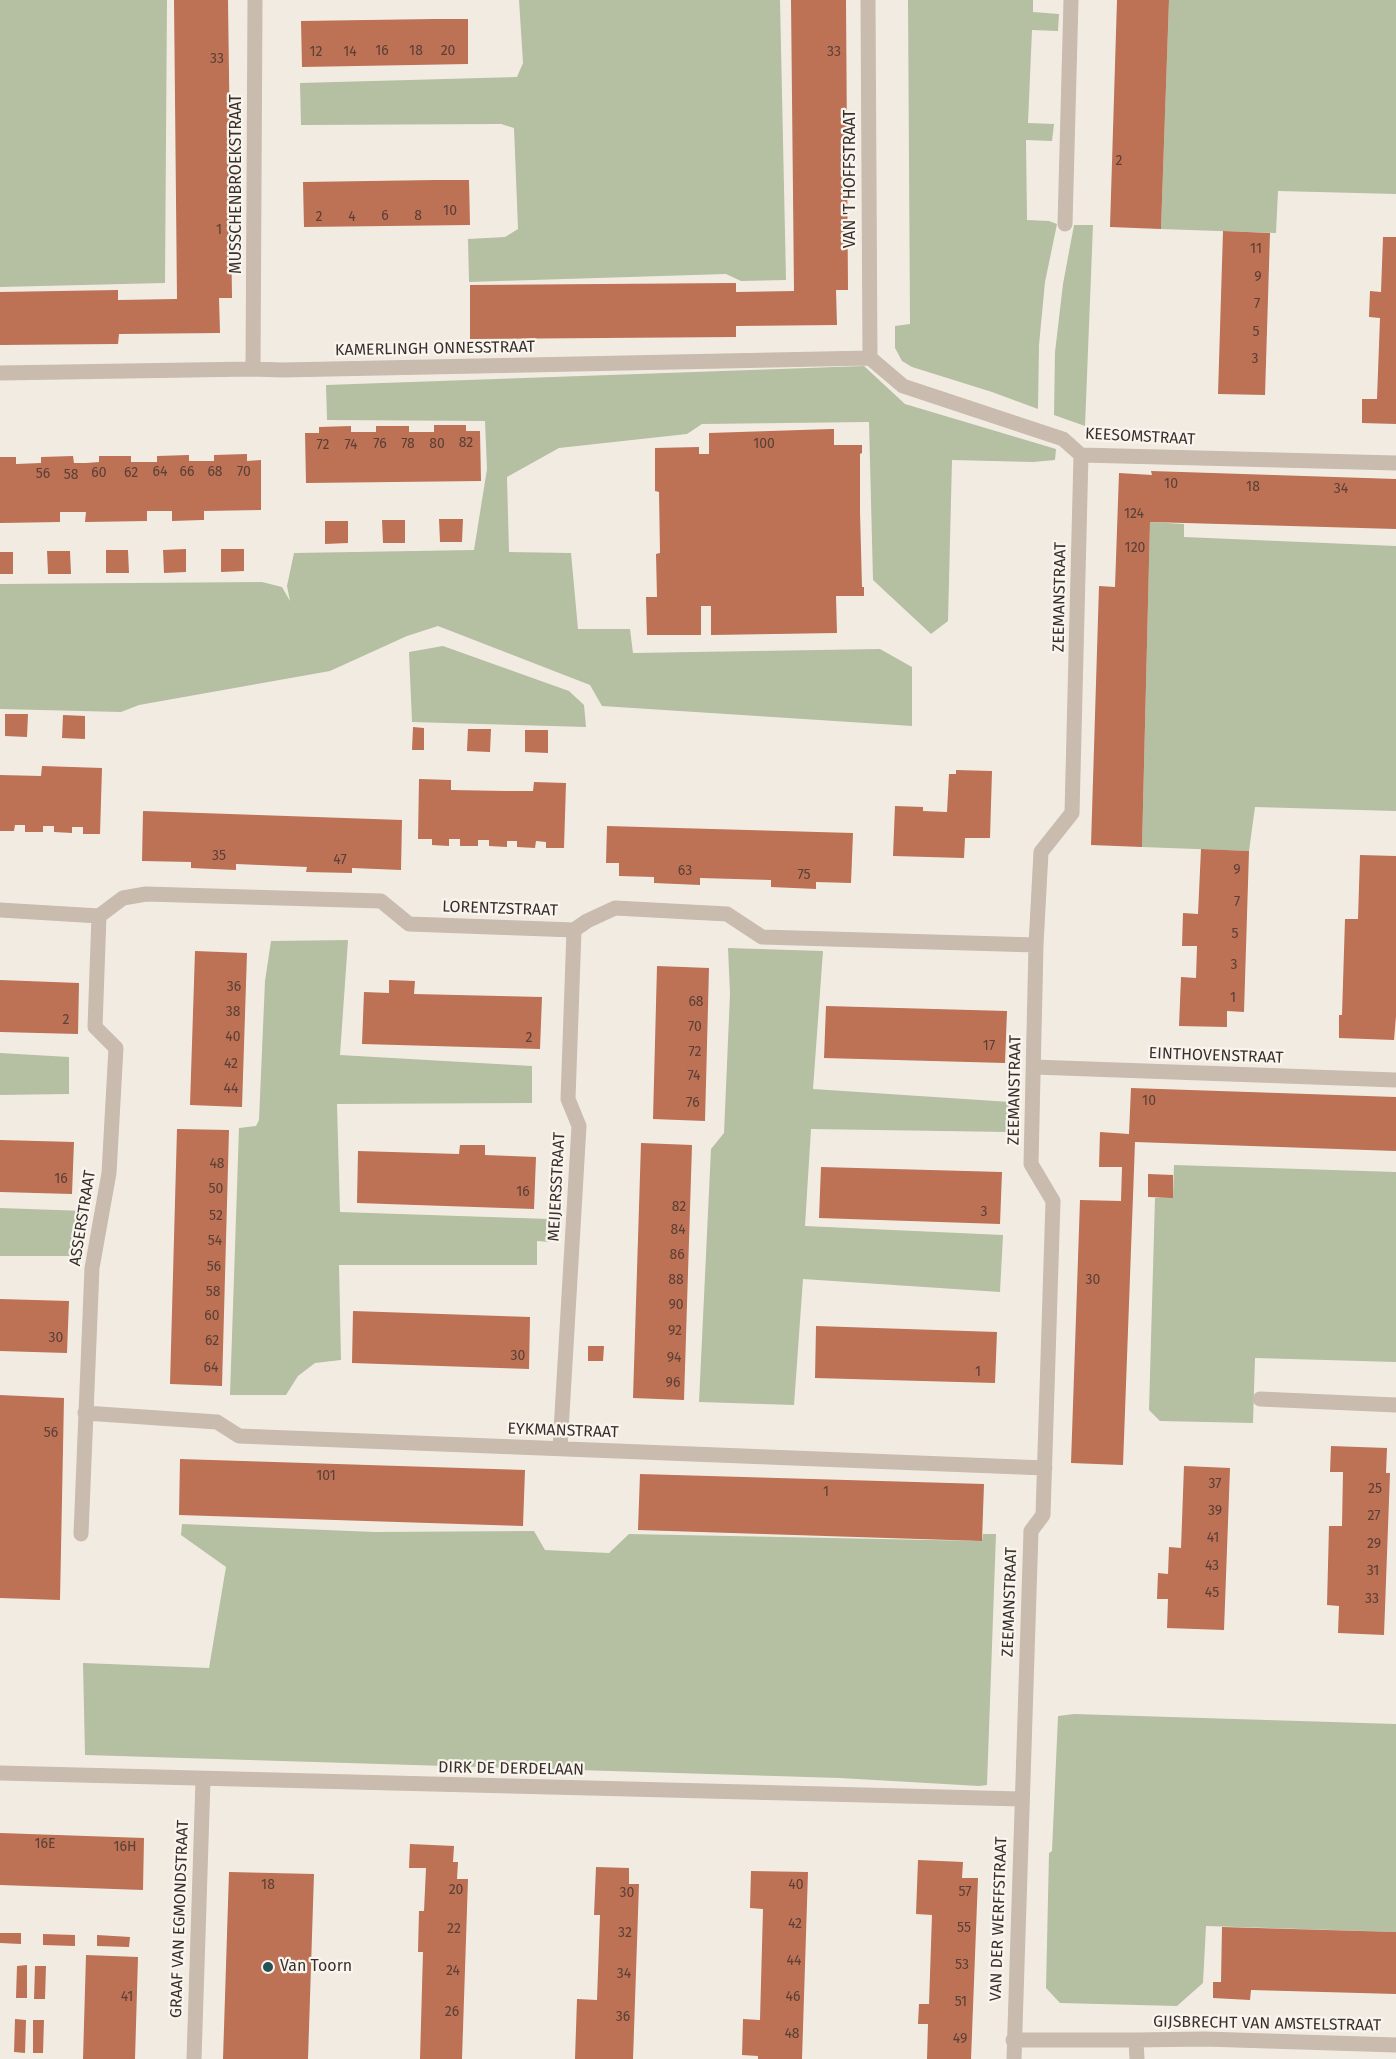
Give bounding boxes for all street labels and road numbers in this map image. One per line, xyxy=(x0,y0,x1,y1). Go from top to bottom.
street label: MUSSCHENBROEKSTRAAT xyxy=(227,94,247,274)
street label: VAN 'T HOFFSTRAAT xyxy=(841,110,861,248)
street label: KAMERLINGH ONNESSTRAAT xyxy=(335,338,535,360)
street label: KEESOMSTRAAT xyxy=(1084,425,1196,449)
street label: ZEEMANSTRAAT xyxy=(1049,542,1071,652)
street label: LORENTZSTRAAT xyxy=(442,897,558,921)
street label: ZEEMANSTRAAT xyxy=(1004,1035,1026,1145)
street label: EINTHOVENSTRAAT xyxy=(1148,1044,1284,1068)
street label: MEIJERSSTRAAT xyxy=(545,1132,569,1242)
street label: ASSERSTRAAT xyxy=(66,1169,100,1267)
street label: EYKMANSTRAAT xyxy=(507,1419,619,1443)
street label: ZEEMANSTRAAT xyxy=(998,1547,1022,1657)
street label: DIRK DE DERDELAAN xyxy=(438,1758,584,1780)
street label: GRAAF VAN EGMONDSTRAAT xyxy=(167,1820,193,2018)
street label: VAN DER WERFFSTRAAT xyxy=(987,1836,1011,2002)
street label: GIJSBRECHT VAN AMSTELSTRAAT xyxy=(1153,2012,1381,2036)

